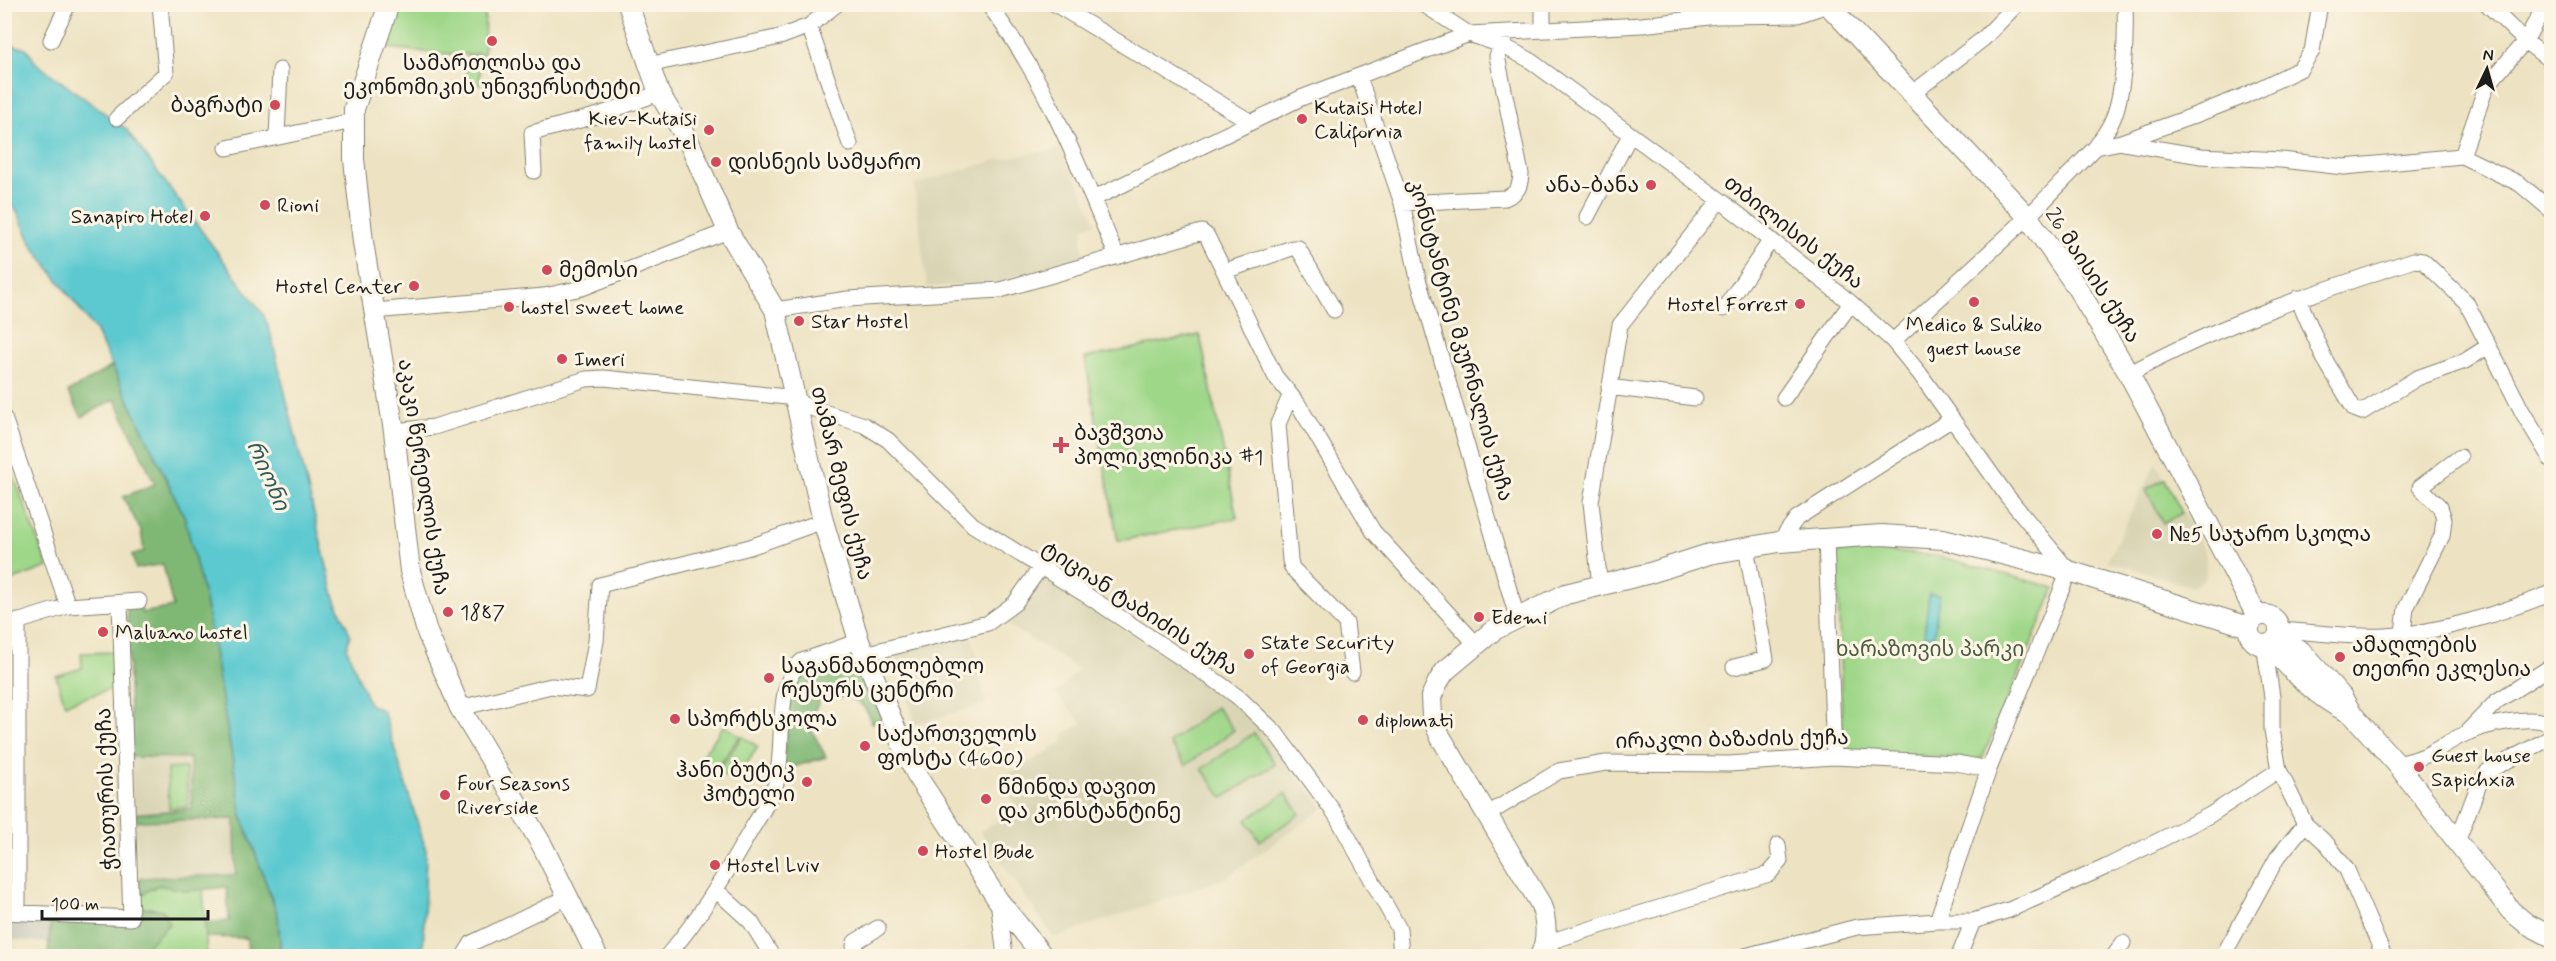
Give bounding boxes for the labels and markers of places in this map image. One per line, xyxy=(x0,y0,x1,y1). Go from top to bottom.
marker: სამართლისა და ეკონომიკის უნივერსიტეტი xyxy=(485,34,499,48)
place label: სამართლისა და ეკონომიკის უნივერსიტეტი xyxy=(343,50,641,102)
place label: ბაგრატი xyxy=(171,92,263,120)
place label: Kutaisi Hotel California xyxy=(1314,94,1422,148)
marker: ბაგრატი xyxy=(268,98,282,112)
place label: Kiev-Kutaisi family hostel xyxy=(584,105,697,157)
marker: Kutaisi Hotel California xyxy=(1295,112,1309,126)
marker: Kiev-Kutaisi family hostel xyxy=(702,123,716,137)
place label: დისნეის სამყარო xyxy=(728,149,921,177)
marker: დისნეის სამყარო xyxy=(709,155,723,169)
place label: ანა-ბანა xyxy=(1545,172,1639,200)
marker: ანა-ბანა xyxy=(1644,178,1658,192)
place label: Rioni xyxy=(277,192,319,220)
marker: Rioni xyxy=(258,198,272,212)
place label: Sanapiro Hotel xyxy=(71,203,193,231)
marker: Sanapiro Hotel xyxy=(198,209,212,223)
place label: მემოსი xyxy=(559,257,638,285)
marker: მემოსი xyxy=(540,263,554,277)
place label: Hostel Center xyxy=(276,273,402,301)
marker: Hostel Center xyxy=(407,279,421,293)
place label: Hostel Forrest xyxy=(1667,291,1788,319)
place label: hostel sweet home xyxy=(521,294,684,322)
marker: Medico & Suliko guest house xyxy=(1967,295,1981,309)
marker: Hostel Forrest xyxy=(1793,297,1807,311)
marker: hostel sweet home xyxy=(502,300,516,314)
place label: Star Hostel xyxy=(811,308,909,336)
place label: Medico & Suliko guest house xyxy=(1906,311,2042,363)
marker: Star Hostel xyxy=(792,314,806,328)
place label: Imeri xyxy=(574,346,625,374)
marker: Imeri xyxy=(555,352,569,366)
place label: ბავშვთა პოლიკლინიკა #1 xyxy=(1074,420,1263,472)
marker: ბავშვთა პოლიკლინიკა #1 xyxy=(1052,436,1070,454)
place label: №5 საჯარო სკოლა xyxy=(2169,521,2371,549)
marker: №5 საჯარო სკოლა xyxy=(2150,527,2164,541)
place label: 1887 xyxy=(460,599,505,627)
place label: Edemi xyxy=(1491,604,1547,632)
marker: 1887 xyxy=(441,605,455,619)
marker: Edemi xyxy=(1472,610,1486,624)
place label: Maluano hostel xyxy=(115,619,248,647)
marker: Maluano hostel xyxy=(96,625,110,639)
place label: State Security of Georgia xyxy=(1261,629,1394,681)
place label: ამაღლების თეთრი ეკლესია xyxy=(2352,632,2531,684)
marker: State Security of Georgia xyxy=(1242,647,1256,661)
marker: ამაღლების თეთრი ეკლესია xyxy=(2333,650,2347,664)
place label: საგანმანთლებლო რესურს ცენტრი xyxy=(781,653,984,705)
marker: საგანმანთლებლო რესურს ცენტრი xyxy=(762,671,776,685)
place label: სპორტსკოლა xyxy=(687,706,837,734)
place label: diplomati xyxy=(1375,707,1453,735)
marker: სპორტსკოლა xyxy=(668,712,682,726)
marker: diplomati xyxy=(1356,713,1370,727)
place label: საქართველოს ფოსტა (4600) xyxy=(877,721,1037,773)
marker: საქართველოს ფოსტა (4600) xyxy=(858,739,872,753)
place label: Guest house Sapichxia xyxy=(2431,742,2531,794)
place label: ჰანი ბუტიკ ჰოტელი xyxy=(676,757,795,809)
marker: Guest house Sapichxia xyxy=(2412,760,2426,774)
place label: Four Seasons Riverside xyxy=(457,770,570,822)
place label: წმინდა დავით და კონსტანტინე xyxy=(998,774,1181,826)
marker: ჰანი ბუტიკ ჰოტელი xyxy=(800,775,814,789)
marker: Four Seasons Riverside xyxy=(438,788,452,802)
marker: წმინდა დავით და კონსტანტინე xyxy=(979,792,993,806)
place label: Hostel Bude xyxy=(935,838,1034,866)
marker: Hostel Bude xyxy=(916,844,930,858)
place label: Hostel Lviv xyxy=(727,852,820,880)
marker: Hostel Lviv xyxy=(708,858,722,872)

